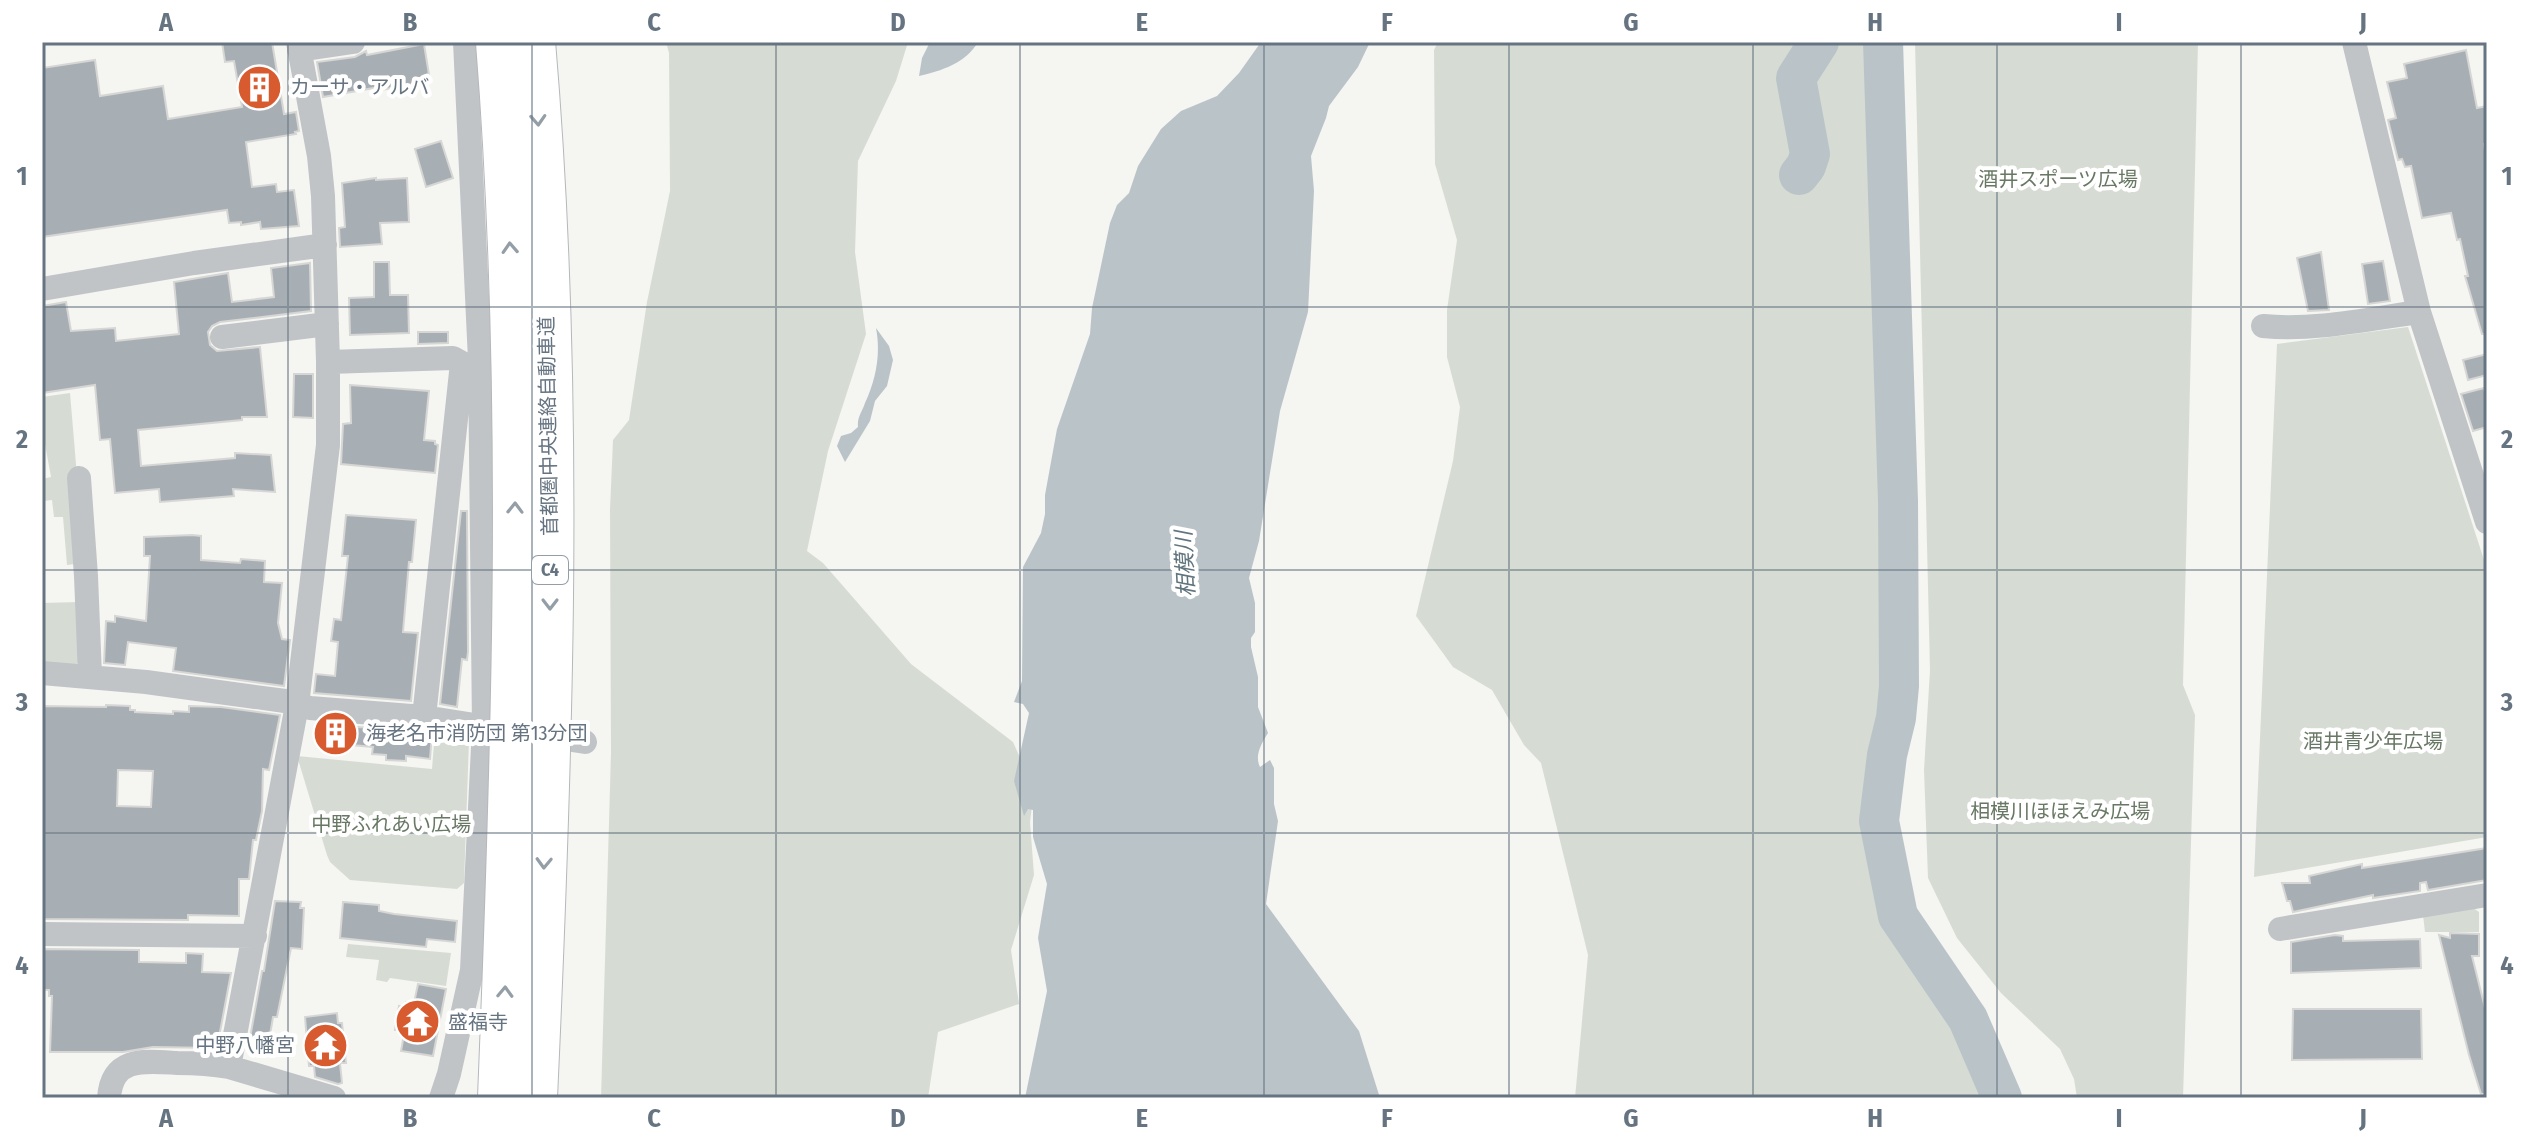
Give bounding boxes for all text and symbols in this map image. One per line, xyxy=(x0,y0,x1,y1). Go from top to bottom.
text: A xyxy=(158,7,174,38)
text: B xyxy=(403,7,418,38)
text: C xyxy=(647,7,661,38)
text: D xyxy=(890,7,906,38)
text: E xyxy=(1136,7,1148,38)
text: F xyxy=(1381,7,1393,38)
text: G xyxy=(1623,7,1639,38)
text: H xyxy=(1867,7,1883,38)
text: I xyxy=(2116,7,2123,38)
text: J xyxy=(2358,7,2367,38)
building icon: カーサ・アルバ xyxy=(235,63,283,111)
place label: カーサ・アルバ xyxy=(290,75,429,99)
one-way arrow xyxy=(529,114,546,127)
text: 1 xyxy=(17,161,28,192)
text: 1 xyxy=(2502,161,2513,192)
park label: 酒井スポーツ広場 xyxy=(1978,167,2138,191)
one-way arrow xyxy=(501,241,518,254)
street label: 首都圏中央連絡自動車道 xyxy=(534,316,562,536)
text: 2 xyxy=(15,424,28,455)
text: 2 xyxy=(2500,424,2513,455)
one-way arrow xyxy=(506,501,523,514)
water label: 相模川 xyxy=(1170,528,1200,598)
road number: C4 xyxy=(532,556,568,584)
one-way arrow xyxy=(541,598,559,611)
text: 3 xyxy=(15,687,28,718)
text: 3 xyxy=(2500,687,2513,718)
building icon: 海老名市消防団 第13分団 xyxy=(311,709,359,757)
place label: 海老名市消防団 第13分団 xyxy=(366,721,588,745)
park label: 酒井青少年広場 xyxy=(2303,729,2443,753)
park label: 相模川ほほえみ広場 xyxy=(1970,799,2150,823)
park label: 中野ふれあい広場 xyxy=(311,812,471,836)
one-way arrow xyxy=(535,857,552,870)
text: 4 xyxy=(15,950,29,981)
text: 4 xyxy=(2500,950,2514,981)
one-way arrow xyxy=(496,985,513,998)
temple icon: 盛福寺 xyxy=(393,998,441,1046)
place label: 盛福寺 xyxy=(448,1010,508,1034)
temple icon: 中野八幡宮 xyxy=(302,1021,350,1069)
place label: 中野八幡宮 xyxy=(195,1033,295,1057)
text: A xyxy=(158,1103,174,1134)
text: B xyxy=(403,1103,418,1134)
text: C xyxy=(647,1103,661,1134)
text: D xyxy=(890,1103,906,1134)
text: E xyxy=(1136,1103,1148,1134)
text: F xyxy=(1381,1103,1393,1134)
text: G xyxy=(1623,1103,1639,1134)
text: H xyxy=(1867,1103,1883,1134)
text: I xyxy=(2116,1103,2123,1134)
text: J xyxy=(2358,1103,2367,1134)

